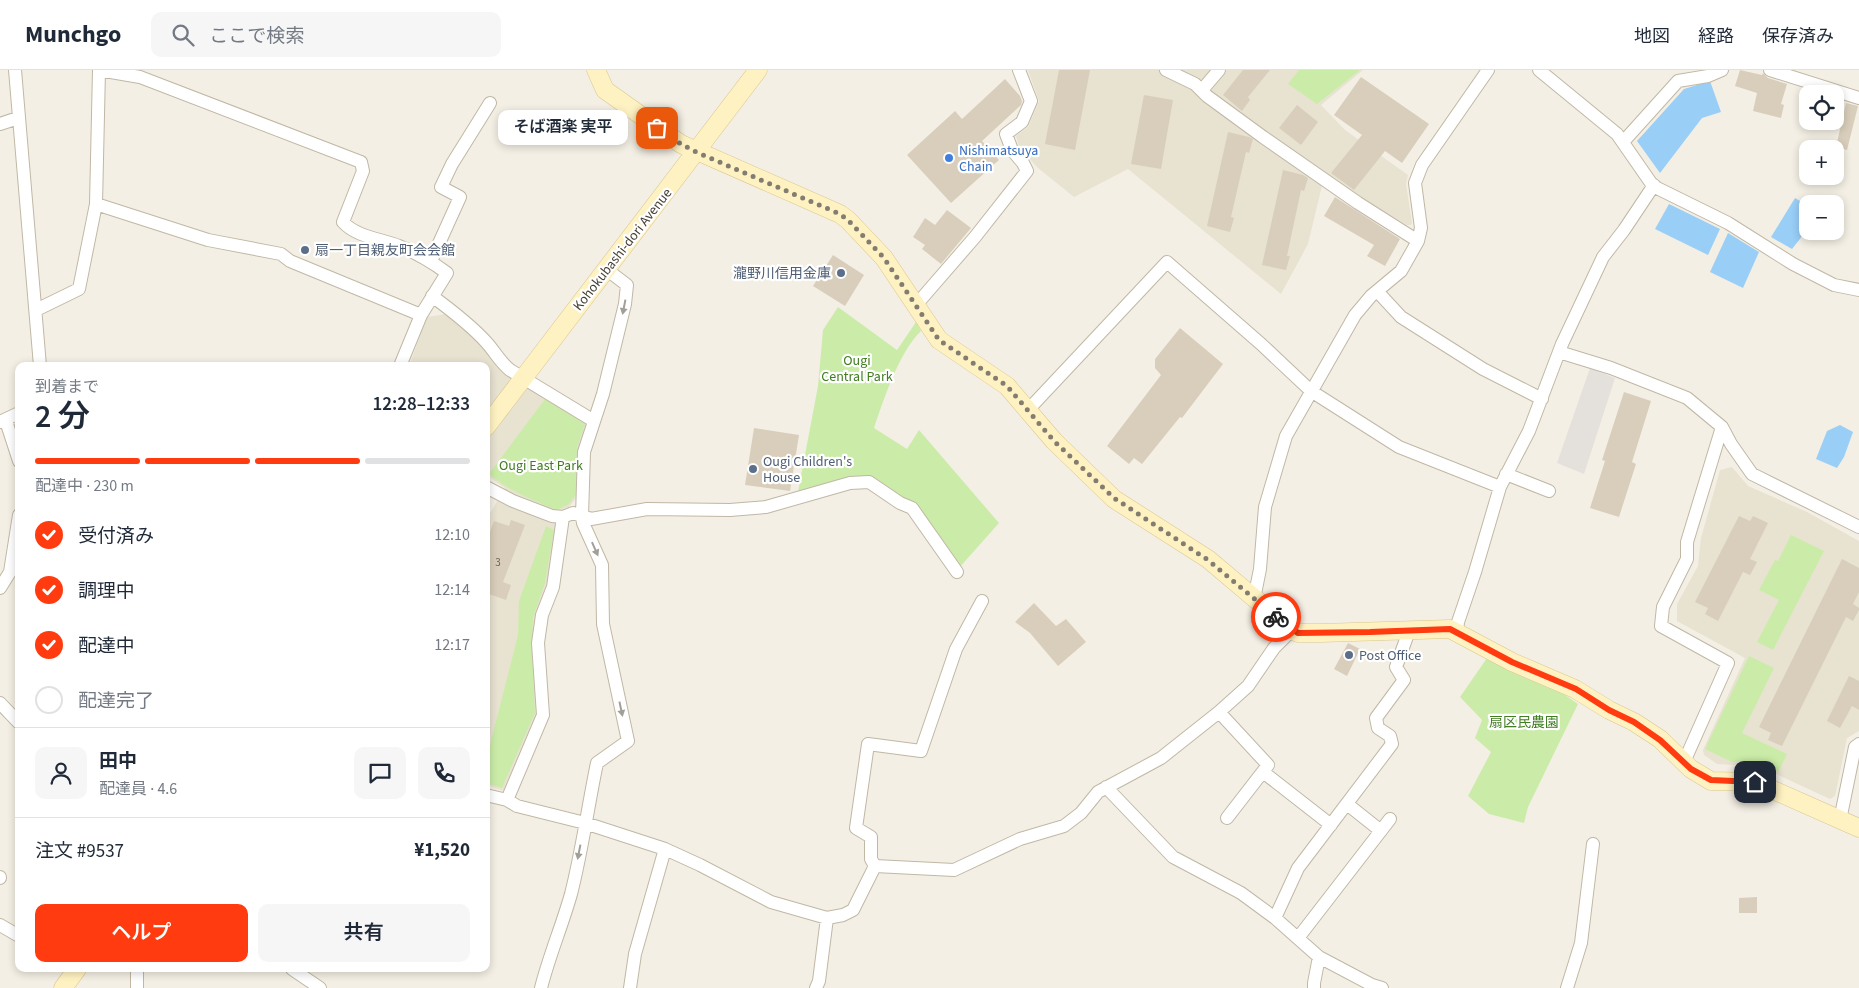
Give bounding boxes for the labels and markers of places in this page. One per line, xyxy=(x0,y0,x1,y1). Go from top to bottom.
pin xyxy=(636,107,678,149)
callout: そば酒楽 実平 xyxy=(497,110,627,146)
place label: Nishimatsuya Chain xyxy=(959,141,1038,177)
marker: Nishimatsuya Chain xyxy=(943,152,955,164)
place label: 扇一丁目親友町会会館 xyxy=(315,241,455,261)
marker: 扇一丁目親友町会会館 xyxy=(299,244,311,256)
place label: 瀧野川信用金庫 xyxy=(733,264,831,284)
marker: 瀧野川信用金庫 xyxy=(835,267,847,279)
place label: Ougi Children's House xyxy=(763,452,852,488)
marker: Ougi Children's House xyxy=(747,463,759,475)
place label: Post Office xyxy=(1359,646,1421,666)
marker: Post Office xyxy=(1343,649,1355,661)
pin xyxy=(1734,761,1776,803)

